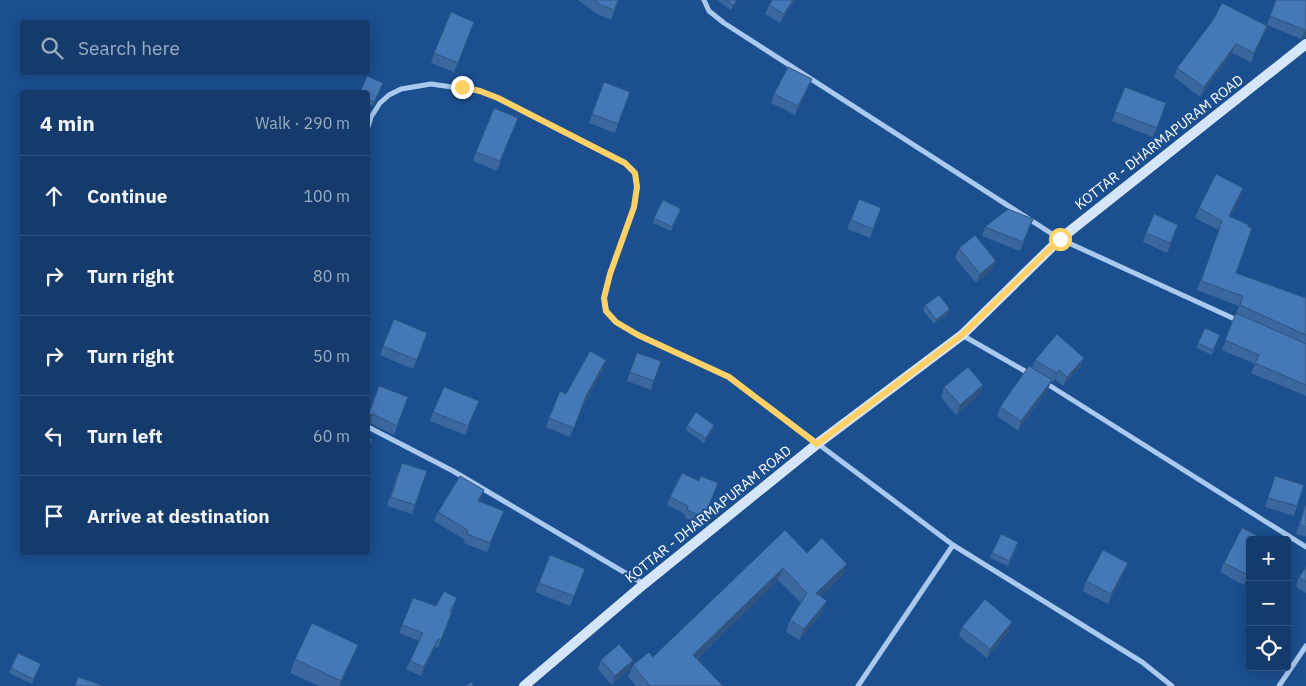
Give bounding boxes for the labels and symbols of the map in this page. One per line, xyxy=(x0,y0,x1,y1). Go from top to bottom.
street label: KOTTAR - DHARMAPURAM ROAD xyxy=(1071,71,1247,213)
route end xyxy=(451,76,474,99)
route start xyxy=(1049,228,1072,251)
street label: KOTTAR - DHARMAPURAM ROAD xyxy=(621,441,795,587)

